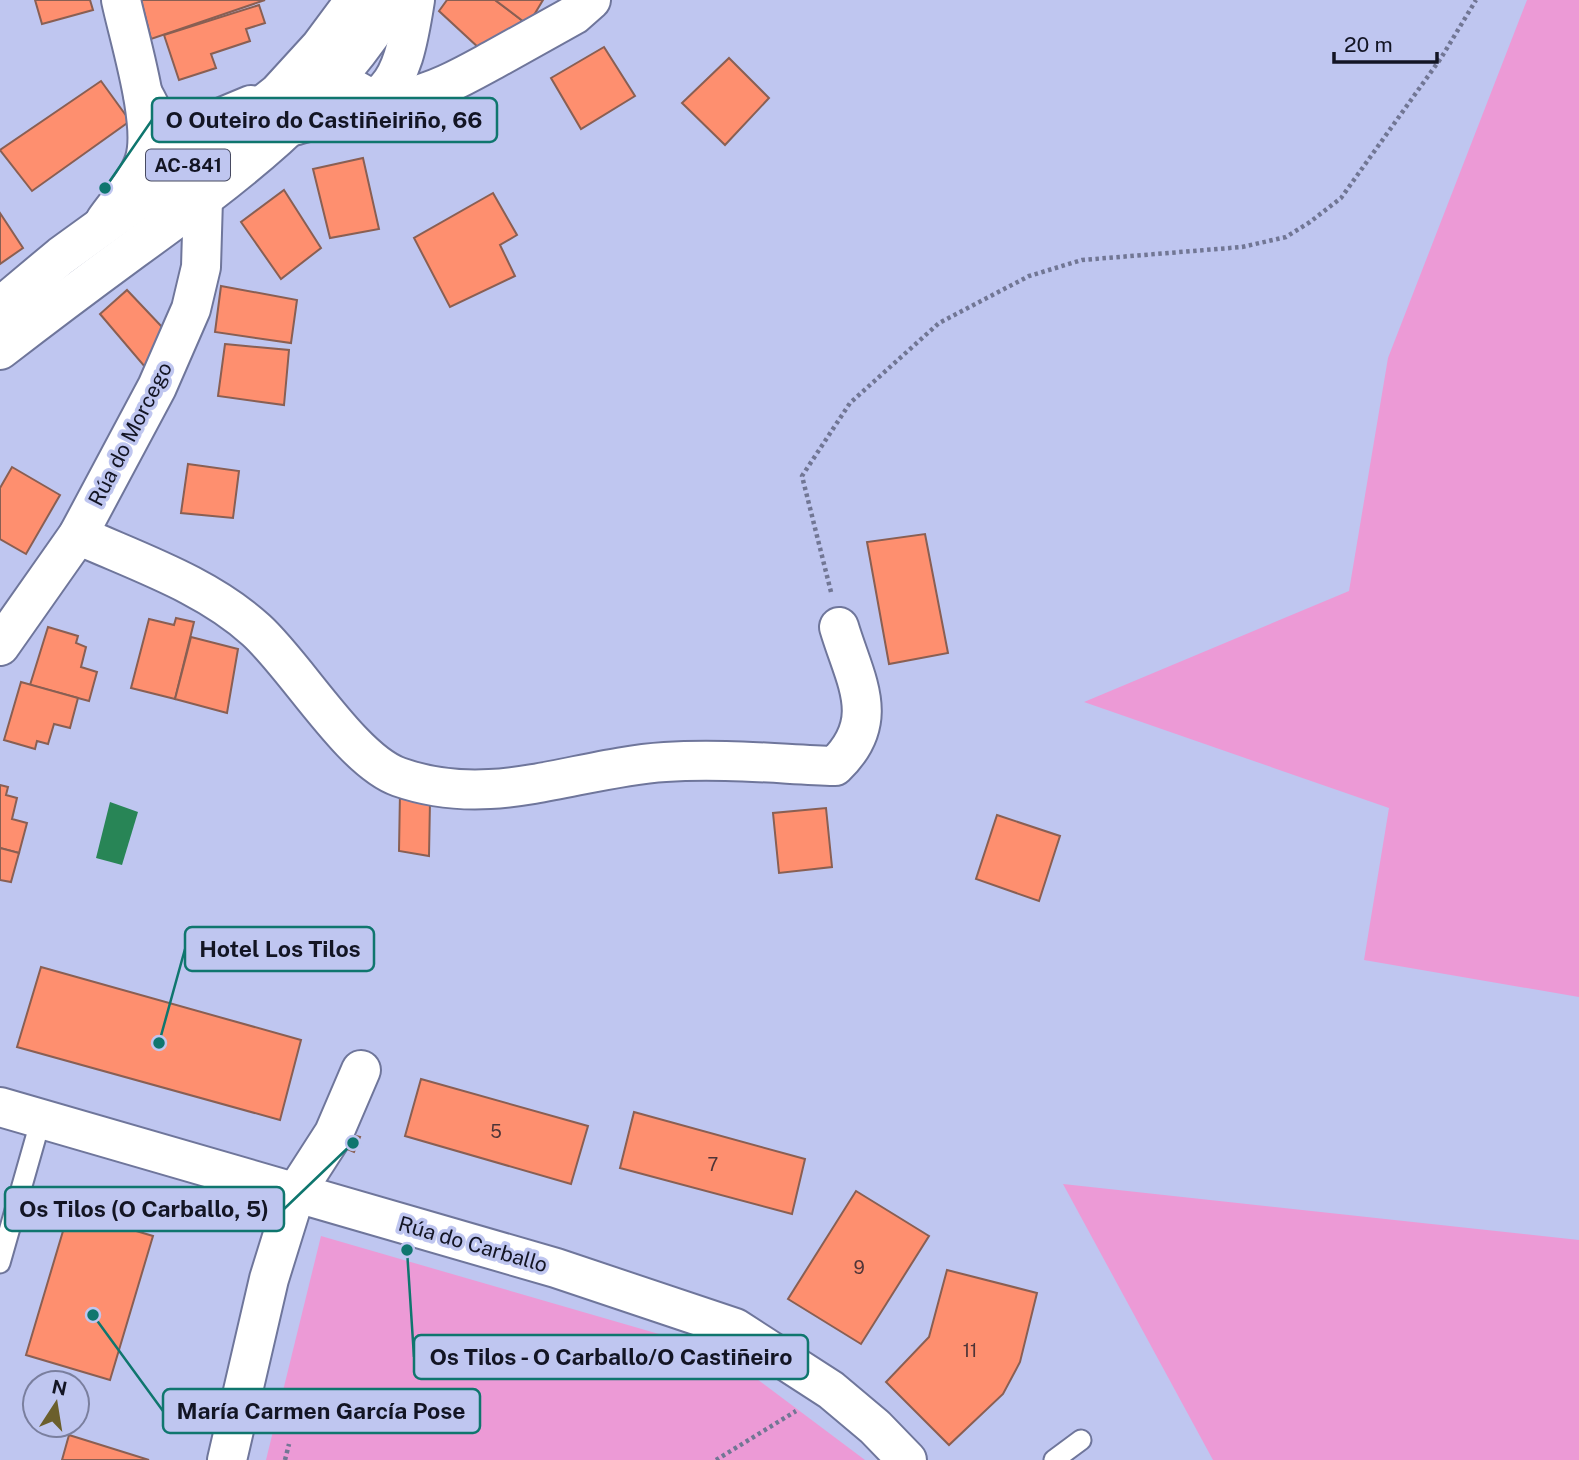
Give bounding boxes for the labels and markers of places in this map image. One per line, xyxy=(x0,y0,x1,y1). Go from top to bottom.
callout: O Outeiro do Castiñeiriño, 66 xyxy=(152,98,497,142)
callout: Hotel Los Tilos xyxy=(185,927,374,971)
callout: Os Tilos (O Carballo, 5) xyxy=(5,1187,284,1231)
callout: Os Tilos - O Carballo/O Castiñeiro xyxy=(414,1335,808,1379)
callout: María Carmen García Pose xyxy=(163,1389,480,1433)

